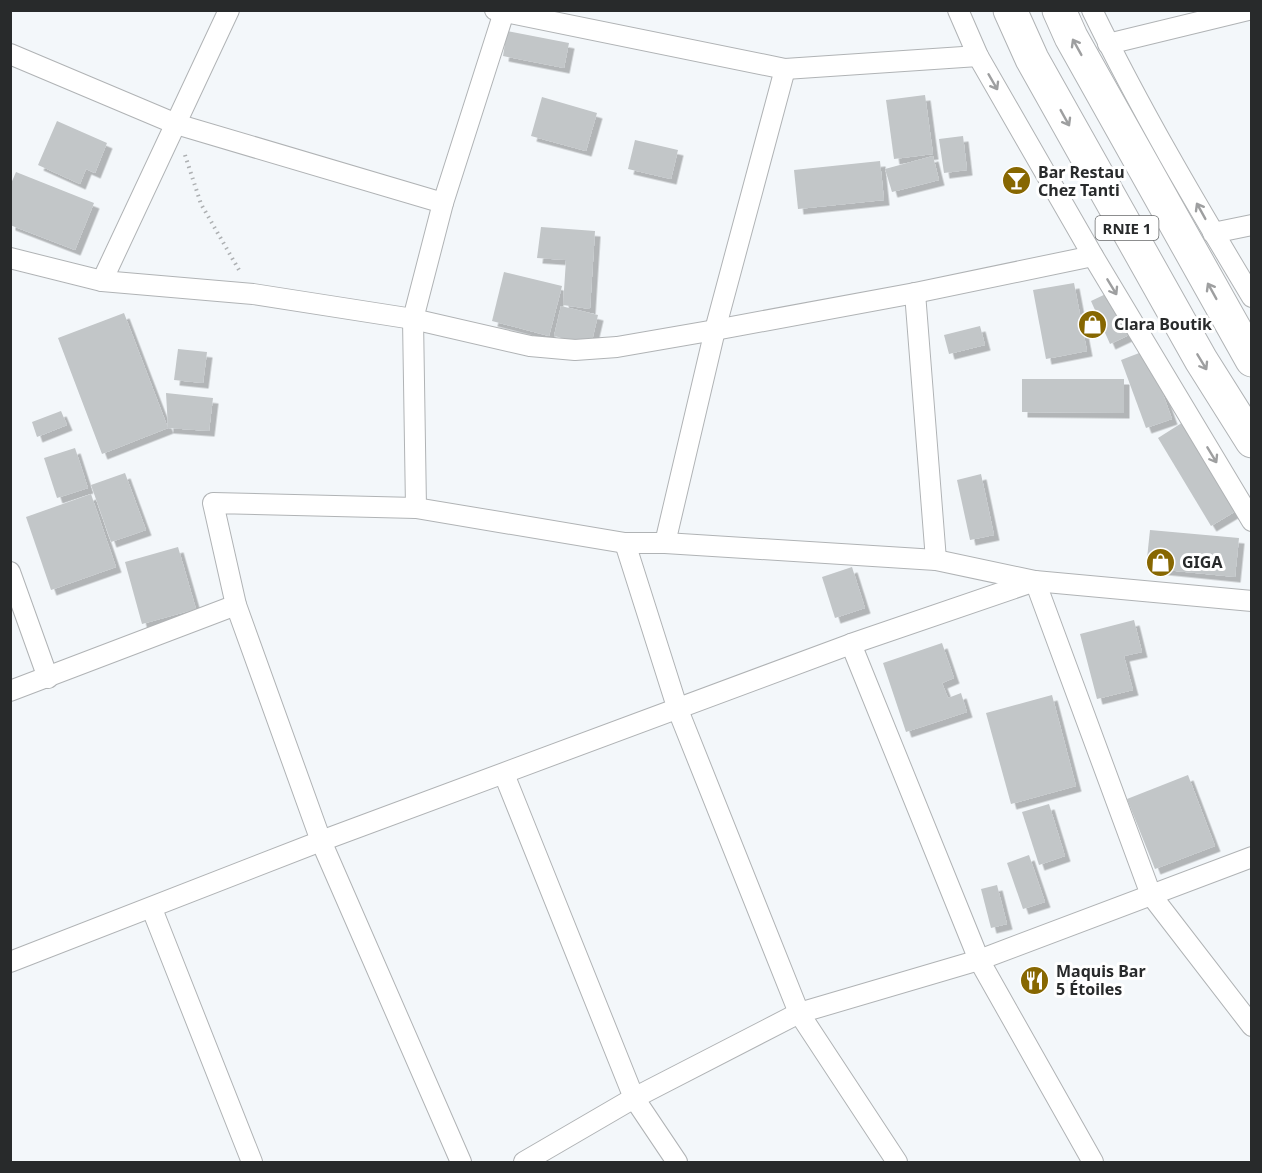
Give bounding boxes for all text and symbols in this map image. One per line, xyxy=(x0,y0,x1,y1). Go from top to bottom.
one-way arrow xyxy=(1071,39,1083,56)
one-way arrow xyxy=(987,73,999,90)
one-way arrow xyxy=(1060,109,1072,126)
place label: Bar Restau Chez Tanti xyxy=(1038,161,1125,201)
bar icon: Bar Restau Chez Tanti xyxy=(1001,165,1033,197)
one-way arrow xyxy=(1195,202,1206,220)
road number: RNIE 1 xyxy=(1096,216,1158,240)
one-way arrow xyxy=(1106,278,1118,295)
one-way arrow xyxy=(1206,283,1218,300)
shop icon: Clara Boutik xyxy=(1077,308,1109,340)
place label: Clara Boutik xyxy=(1114,313,1212,335)
one-way arrow xyxy=(1197,353,1209,370)
one-way arrow xyxy=(1206,446,1218,463)
shop icon: GIGA xyxy=(1145,546,1177,578)
place label: GIGA xyxy=(1182,551,1223,573)
place label: Maquis Bar 5 Étoiles xyxy=(1056,960,1146,1000)
restaurant icon: Maquis Bar 5 Étoiles xyxy=(1019,964,1051,996)

